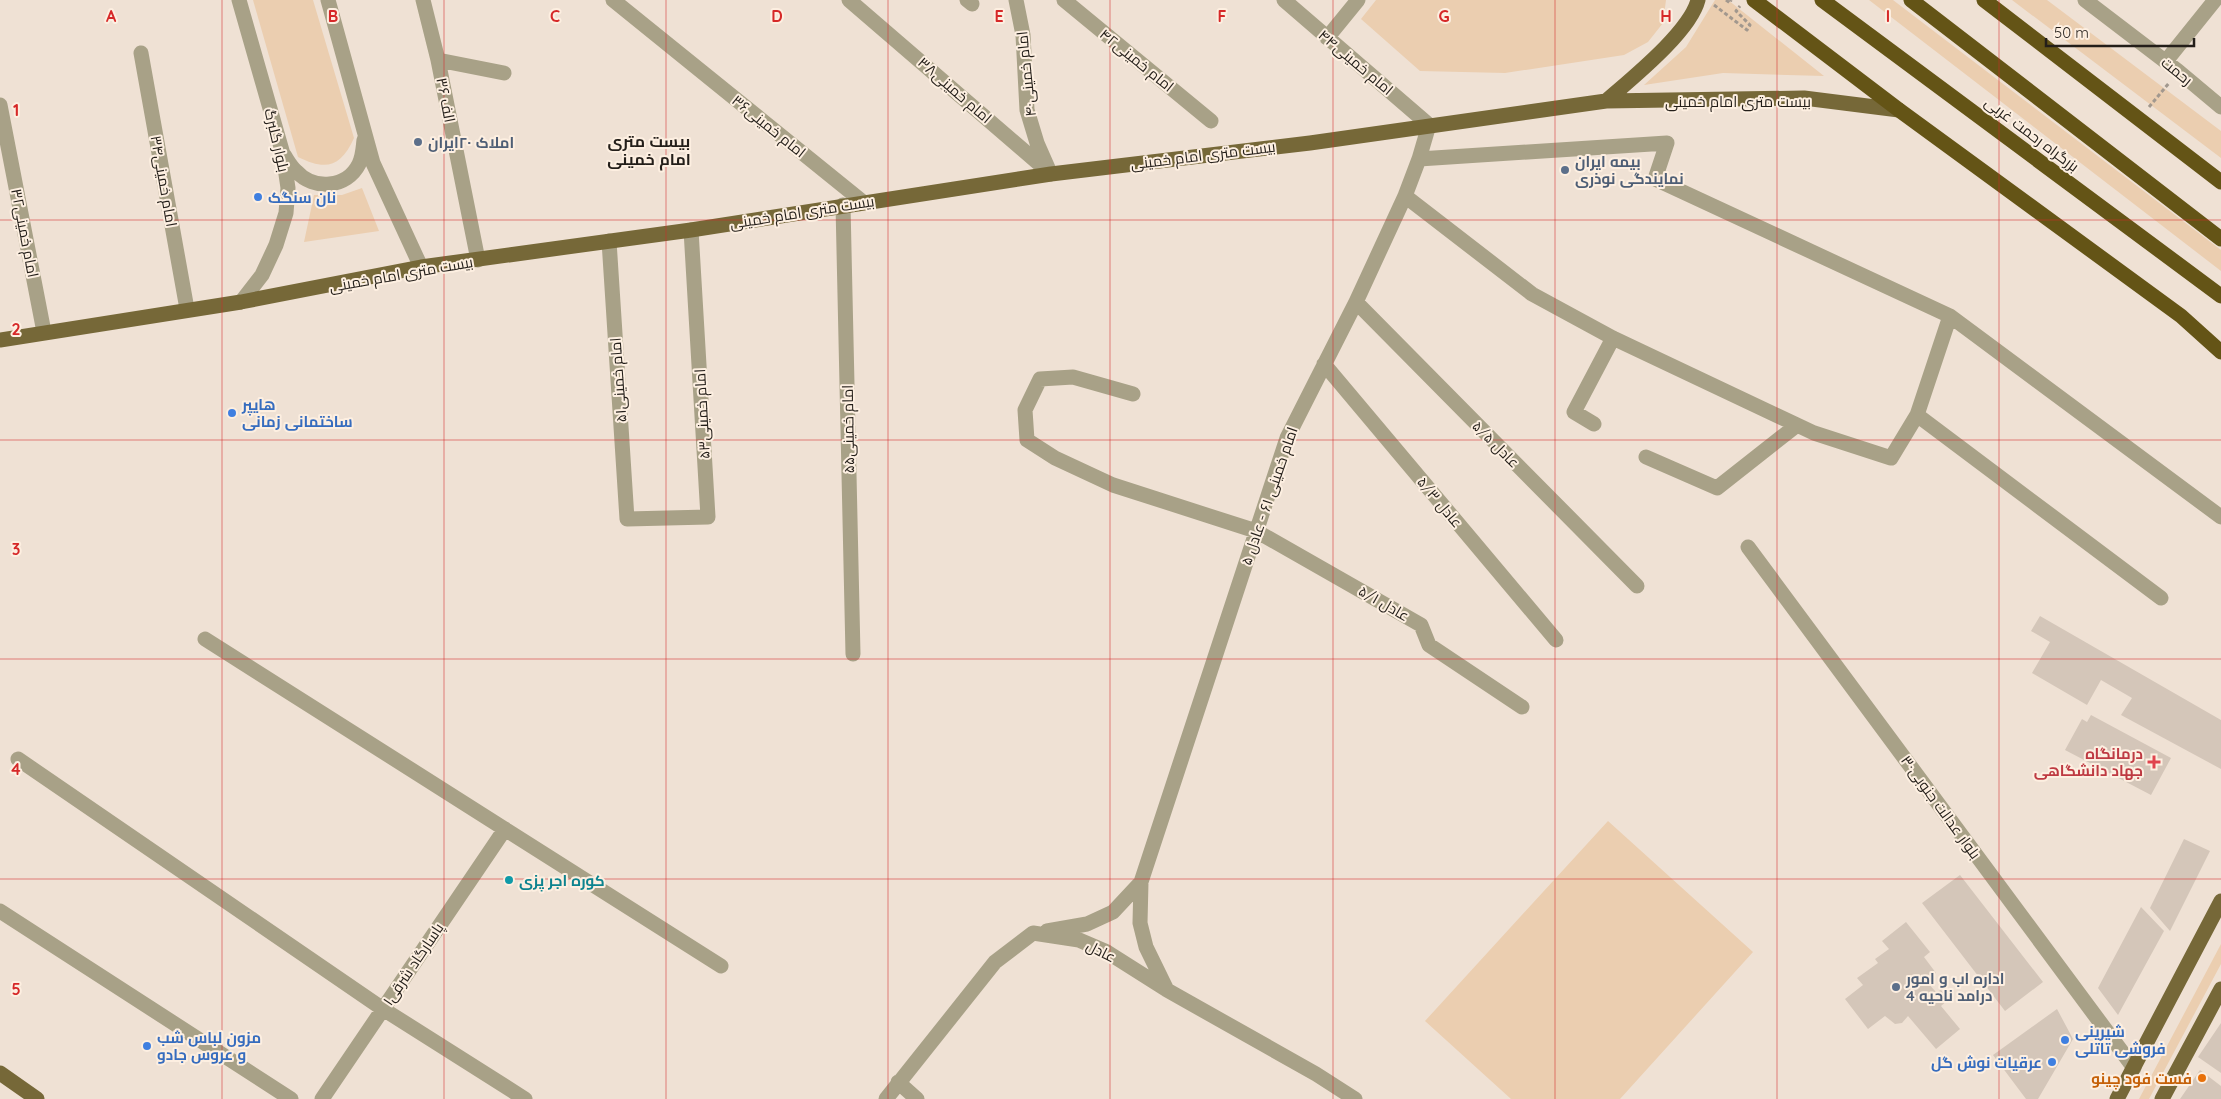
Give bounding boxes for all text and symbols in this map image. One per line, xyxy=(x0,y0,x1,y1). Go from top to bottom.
text: A xyxy=(106,6,117,26)
text: B xyxy=(328,6,338,26)
text: C xyxy=(550,6,560,26)
text: D xyxy=(771,6,783,26)
text: E xyxy=(994,6,1004,26)
text: F xyxy=(1218,6,1227,26)
text: G xyxy=(1438,6,1450,26)
text: H xyxy=(1660,6,1672,26)
text: I xyxy=(1886,6,1890,26)
scale bar xyxy=(2046,15,2194,47)
text: 50 m xyxy=(2054,23,2089,42)
street label: امام خمینی۴۲ xyxy=(1095,24,1178,96)
street label: ۴۴امام خمینی xyxy=(1314,25,1397,100)
street label: امام خمینی۴۰ xyxy=(1012,30,1041,118)
street label: امام خمینی۳۸ xyxy=(914,53,996,128)
street label: رحمت xyxy=(2158,53,2196,89)
street label: ۳۶ الف xyxy=(432,76,460,124)
street label: امام خمینی۳۶ xyxy=(728,90,810,162)
street label: بیست متری امام خمینی xyxy=(1665,92,1811,112)
street label: بزرگراه رحمت غربی xyxy=(1980,92,2083,176)
text: 1 xyxy=(13,100,19,120)
street label: بلوار گلبرگ xyxy=(260,106,294,174)
district label: بیست متری امام خمینی xyxy=(607,131,691,171)
place label: املاک ۲۰ایران xyxy=(428,133,514,152)
street label: امام خمینی۳۴ xyxy=(146,134,181,228)
marker: املاک ۲۰ایران xyxy=(412,136,424,148)
street label: بیست متری امام خمینی xyxy=(1129,137,1277,174)
place label: بیمه ایران نمایندگی نوذری xyxy=(1575,152,1684,188)
marker: بیمه ایران نمایندگی نوذری xyxy=(1559,164,1571,176)
street label: امام خمینی۳۲ xyxy=(6,187,43,279)
place label: نان سنگک xyxy=(268,188,336,207)
marker: نان سنگک xyxy=(252,191,264,203)
street label: بیست متری امام خمینی xyxy=(728,191,876,234)
street label: بیست متری امام خمینی xyxy=(328,252,475,297)
text: 2 xyxy=(11,319,21,339)
street label: امام خمینی۵۱ xyxy=(606,337,631,423)
street label: امام خمینی۵۳ xyxy=(690,368,715,460)
street label: امام خمینی۵۵ xyxy=(838,385,859,473)
place label: هایپر ساختمانی زمانی xyxy=(241,395,353,431)
marker: هایپر ساختمانی زمانی xyxy=(226,407,238,419)
street label: عادل ۵/۵ xyxy=(1468,416,1524,472)
street label: امام خمینی ۶۱ - عادل ۵ xyxy=(1236,424,1303,568)
street label: عادل ۵/۳ xyxy=(1413,473,1467,531)
text: 3 xyxy=(12,539,20,559)
street label: عادل ۵/۱ xyxy=(1355,581,1413,625)
place label: درمانگاه جهاد دانشگاهی xyxy=(2034,744,2143,780)
street label: بلوار عدالت جنوبی۳۰ xyxy=(1896,752,1985,863)
marker: درمانگاه جهاد دانشگاهی xyxy=(2147,755,2161,769)
text: 4 xyxy=(11,759,21,779)
place label: کوره اجر پزی xyxy=(519,871,605,892)
marker: کوره اجر پزی xyxy=(503,874,515,886)
street label: پاسارگاد شرقی۱ xyxy=(378,919,448,1010)
street label: عادل xyxy=(1083,936,1119,966)
place label: اداره اب و امور درامد ناحیه 4 xyxy=(1905,969,2004,1005)
text: 5 xyxy=(11,979,21,999)
marker: اداره اب و امور درامد ناحیه 4 xyxy=(1890,981,1902,993)
place label: شیرینی فروشی تاتلی xyxy=(2075,1022,2166,1058)
place label: مزون لباس شب و عروس جادو xyxy=(157,1028,261,1064)
marker: شیرینی فروشی تاتلی xyxy=(2059,1034,2071,1046)
marker: مزون لباس شب و عروس جادو xyxy=(141,1040,153,1052)
place label: عرقیات نوش گل xyxy=(1931,1053,2042,1072)
marker: عرقیات نوش گل xyxy=(2046,1056,2058,1068)
place label: فست فود چینو xyxy=(2091,1069,2192,1090)
marker: فست فود چینو xyxy=(2196,1072,2208,1084)

